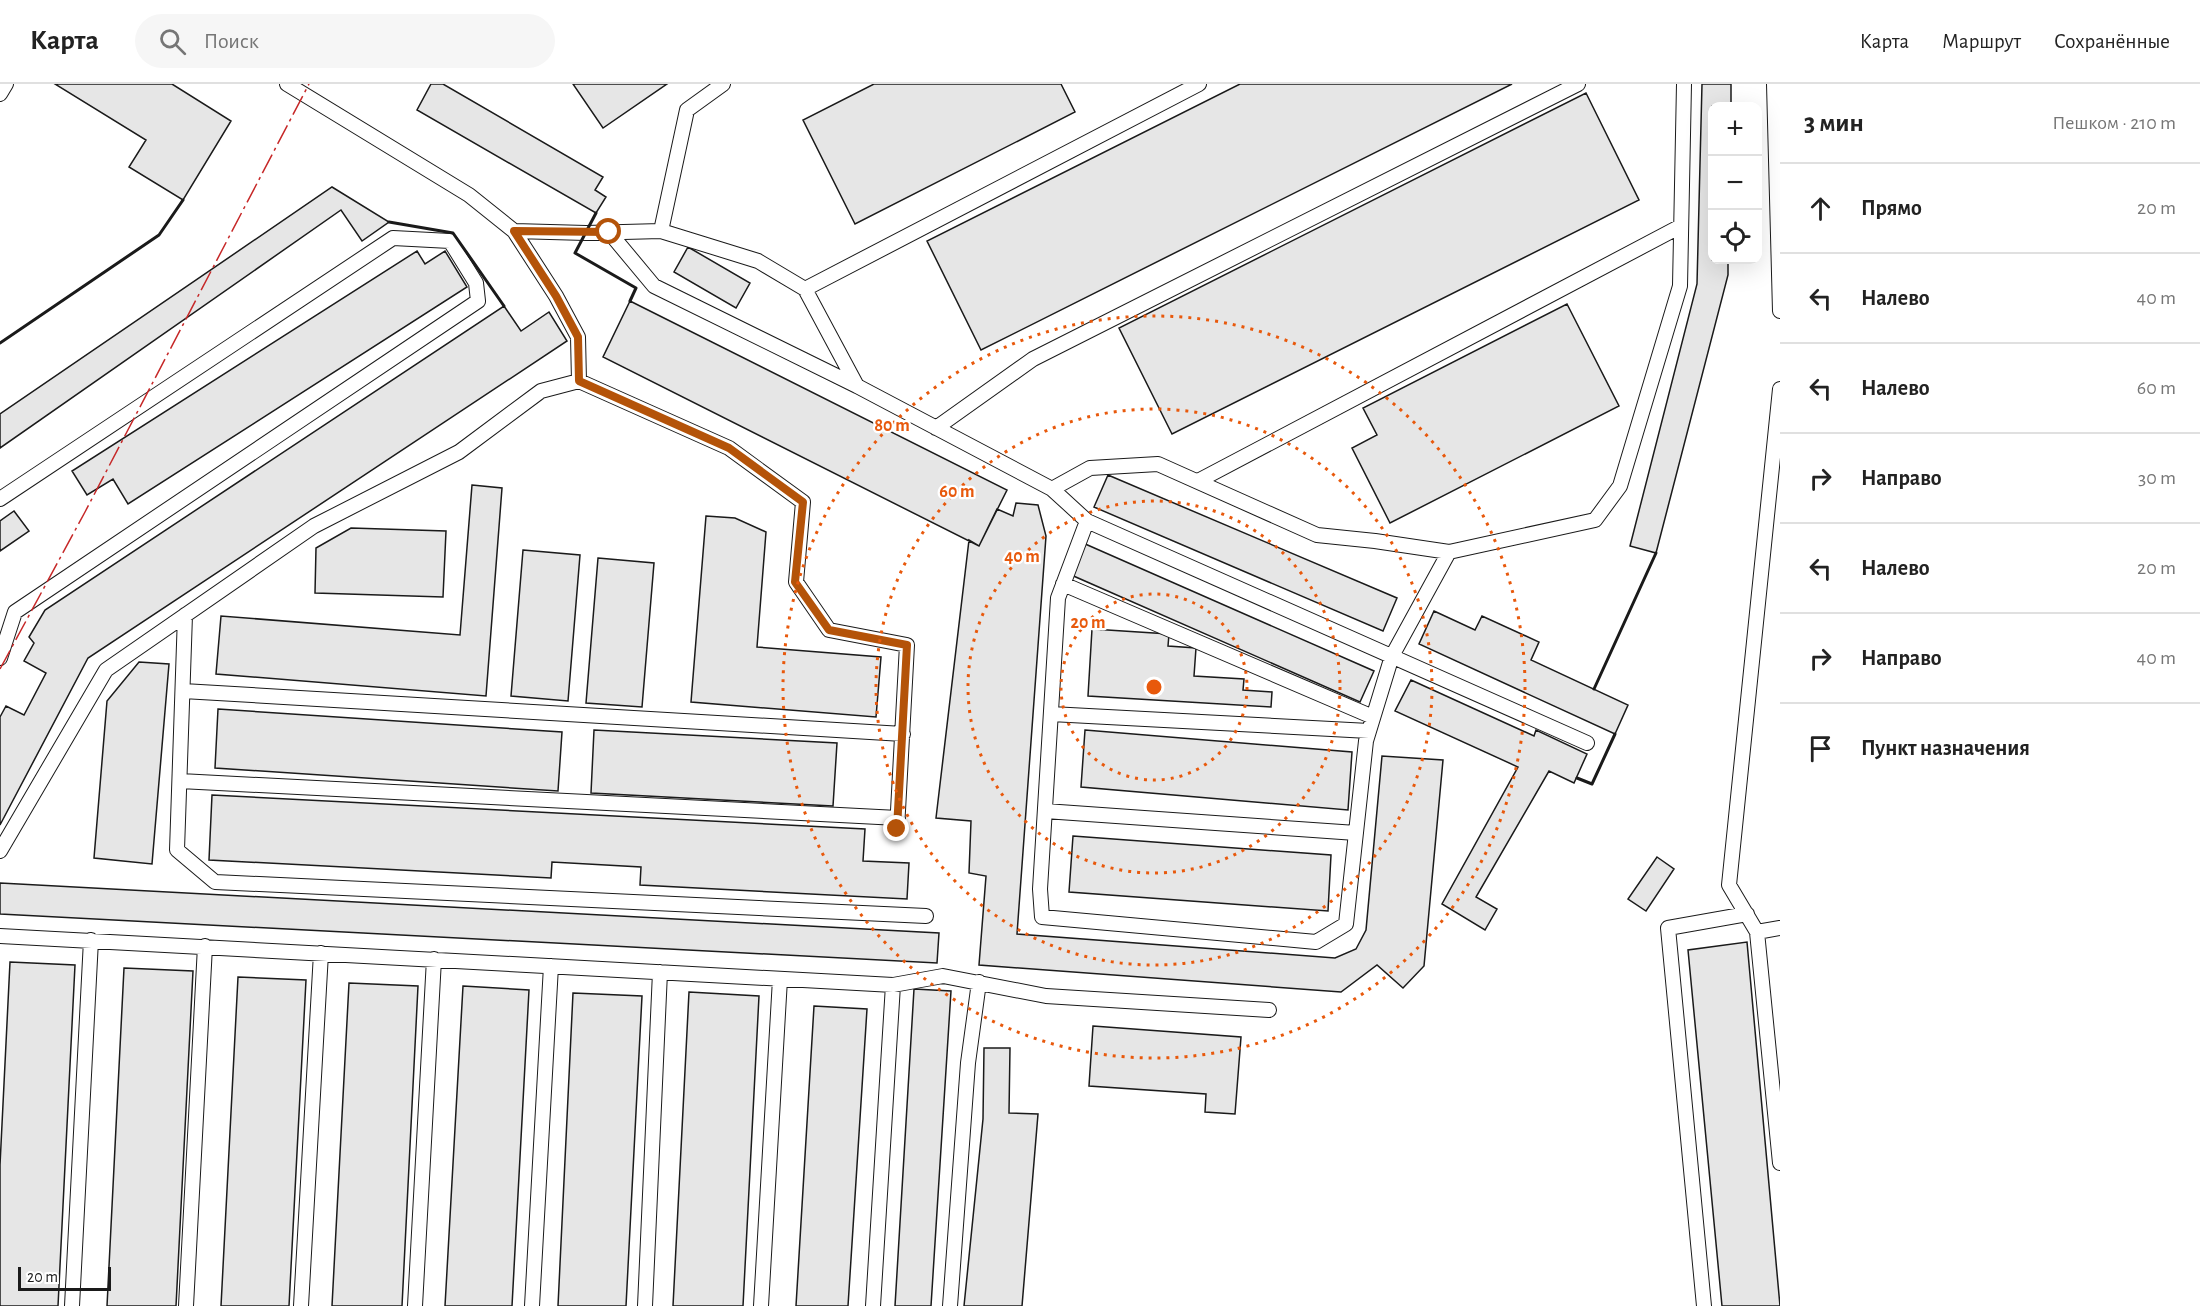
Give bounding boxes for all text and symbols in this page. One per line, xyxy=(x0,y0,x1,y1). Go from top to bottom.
search box xyxy=(135,14,555,68)
icon: search xyxy=(156,25,189,58)
text: Карта xyxy=(30,27,99,55)
text: Поиск xyxy=(204,30,259,52)
text: Карта xyxy=(1860,31,1909,52)
text: Маршрут xyxy=(1942,31,2021,52)
text: Сохранённые xyxy=(2054,31,2170,52)
map controls xyxy=(1708,102,1762,264)
button: + xyxy=(1708,102,1762,156)
text: 3 мин xyxy=(1804,110,1864,136)
text: Пешком · 210 m xyxy=(2052,113,2176,133)
button: − xyxy=(1708,156,1762,210)
icon: ahead xyxy=(1804,192,1837,225)
text: Прямо xyxy=(1861,197,1922,219)
text: 20 m xyxy=(2137,198,2176,218)
button: locate xyxy=(1708,210,1762,264)
route start xyxy=(595,218,621,244)
icon: left xyxy=(1804,282,1837,315)
text: Налево xyxy=(1861,287,1930,309)
text: 40 m xyxy=(2137,288,2176,308)
icon: left xyxy=(1804,372,1837,405)
text: Налево xyxy=(1861,377,1930,399)
text: 60 m xyxy=(2137,378,2176,398)
text: 80 m xyxy=(874,417,910,435)
icon: right xyxy=(1804,462,1837,495)
text: Направо xyxy=(1861,467,1942,489)
text: 30 m xyxy=(2138,468,2176,488)
text: 60 m xyxy=(939,483,975,501)
text: 40 m xyxy=(1004,548,1040,566)
icon: left xyxy=(1804,552,1837,585)
text: Налево xyxy=(1861,557,1930,579)
text: 20 m xyxy=(2137,558,2176,578)
text: 20 m xyxy=(1070,614,1106,632)
icon: right xyxy=(1804,642,1837,675)
text: Направо xyxy=(1861,647,1942,669)
text: 40 m xyxy=(2137,648,2176,668)
centre of rings xyxy=(1144,677,1164,697)
icon: arrive xyxy=(1804,732,1837,765)
text: Пункт назначения xyxy=(1861,737,2030,759)
route end xyxy=(883,815,909,841)
scale bar xyxy=(18,1264,111,1292)
text: 20 m xyxy=(27,1269,58,1285)

